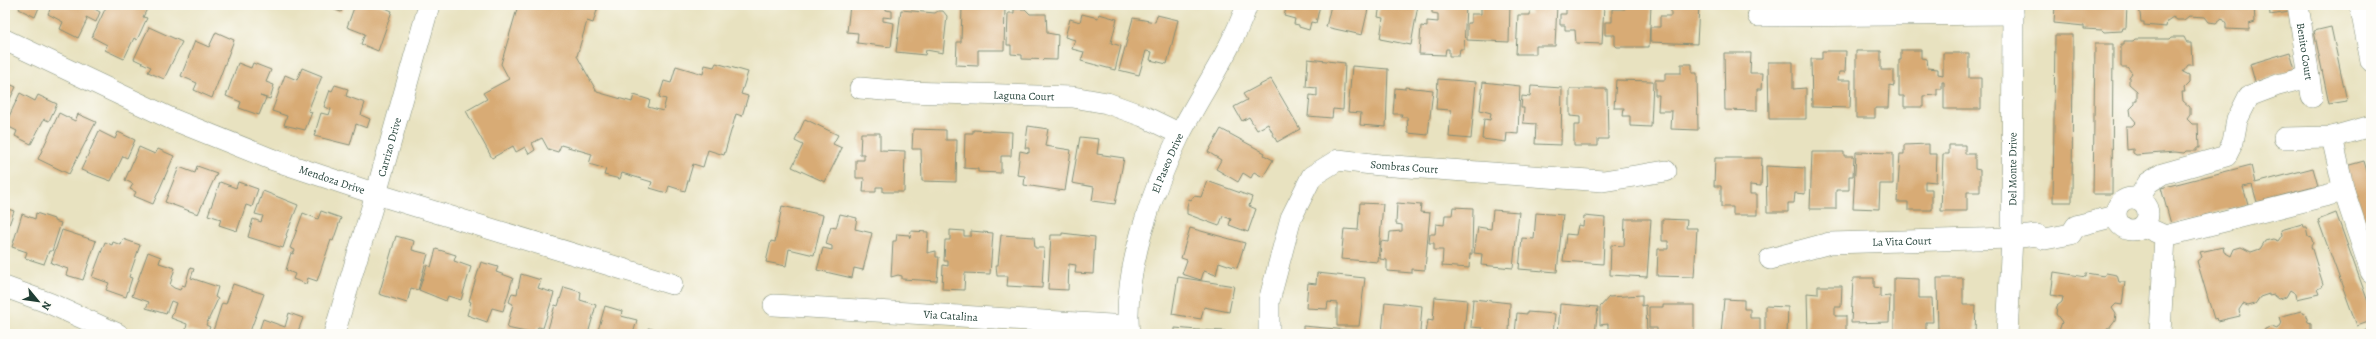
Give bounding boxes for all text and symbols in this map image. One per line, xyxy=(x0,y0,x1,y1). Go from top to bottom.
street label: Benito Court xyxy=(2293,22,2317,82)
street label: Laguna Court xyxy=(993,87,1055,104)
street label: Carrizo Drive xyxy=(374,116,405,178)
street label: El Paseo Drive xyxy=(1148,130,1187,195)
street label: Del Monte Drive xyxy=(2005,132,2020,206)
street label: Sombras Court xyxy=(1370,156,1439,177)
street label: Mendoza Drive xyxy=(297,161,367,197)
street label: La Vita Court xyxy=(1872,233,1932,249)
north arrow xyxy=(18,281,58,321)
text: N xyxy=(38,298,55,313)
street label: Via Catalina xyxy=(922,306,979,325)

